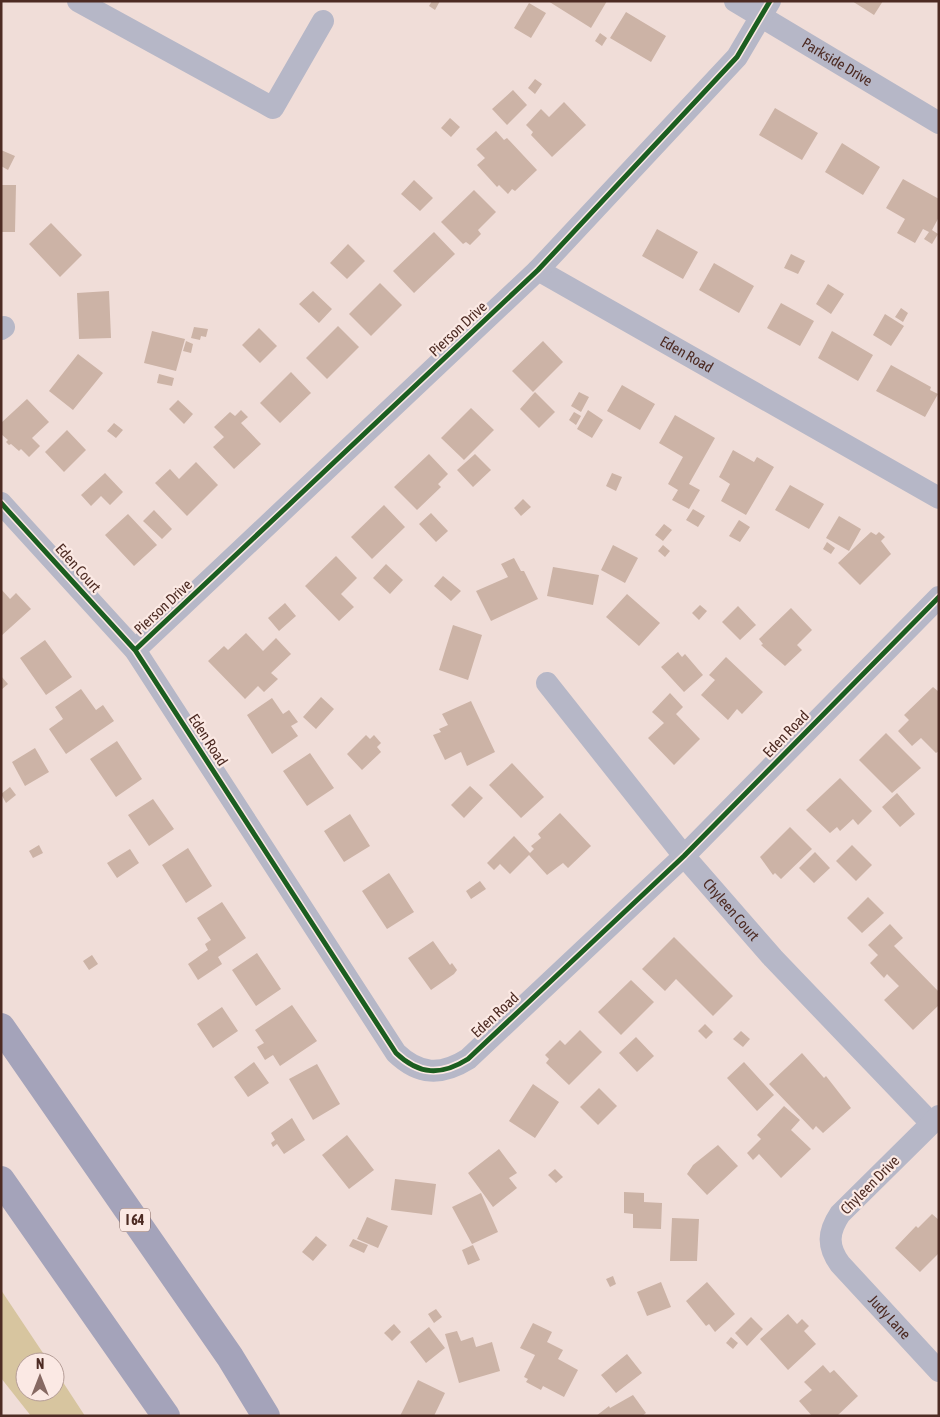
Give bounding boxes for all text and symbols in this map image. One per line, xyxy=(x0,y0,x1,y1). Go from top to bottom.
street label: Parkside Drive xyxy=(799,34,876,89)
street label: Pierson Drive xyxy=(425,298,490,360)
street label: Eden Road xyxy=(657,332,716,376)
street label: Eden Court xyxy=(52,540,105,595)
street label: Pierson Drive xyxy=(130,576,195,638)
street label: Eden Road xyxy=(759,707,812,761)
street label: Eden Road xyxy=(185,711,231,769)
street label: Chyleen Court xyxy=(700,875,763,944)
street label: Eden Road xyxy=(468,989,522,1041)
street label: Chyleen Drive xyxy=(837,1152,903,1218)
road number: I 64 xyxy=(120,1208,150,1232)
street label: Judy Lane xyxy=(865,1291,914,1343)
north arrow xyxy=(15,1352,65,1402)
text: N xyxy=(36,1356,44,1372)

